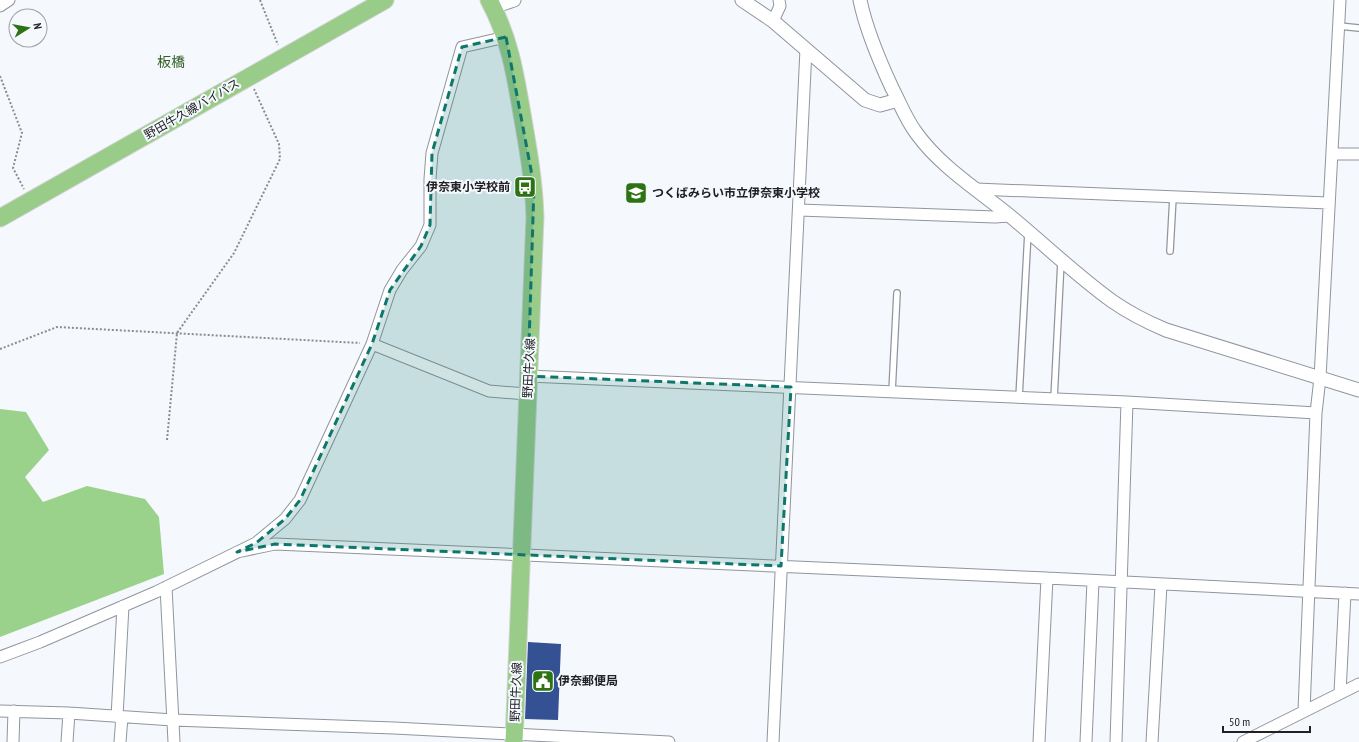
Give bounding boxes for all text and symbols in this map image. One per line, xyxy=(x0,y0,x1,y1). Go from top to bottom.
north arrow xyxy=(8,8,48,48)
text: N xyxy=(30,22,45,30)
district label: 板橋 xyxy=(157,53,185,71)
street label: 野田牛久線バイパス xyxy=(141,75,242,142)
bus stop icon: 伊奈東小学校前 xyxy=(512,174,538,200)
place label: 伊奈東小学校前 xyxy=(426,179,510,194)
school or university icon: つくばみらい市立伊奈東小学校 xyxy=(623,180,649,206)
place label: つくばみらい市立伊奈東小学校 xyxy=(652,185,820,200)
street label: 野田牛久線 xyxy=(519,338,538,398)
street label: 野田牛久線 xyxy=(507,662,524,722)
public building icon: 伊奈郵便局 xyxy=(530,668,556,694)
place label: 伊奈郵便局 xyxy=(558,673,618,688)
scale bar xyxy=(1223,708,1310,734)
text: 50 m xyxy=(1229,714,1250,729)

